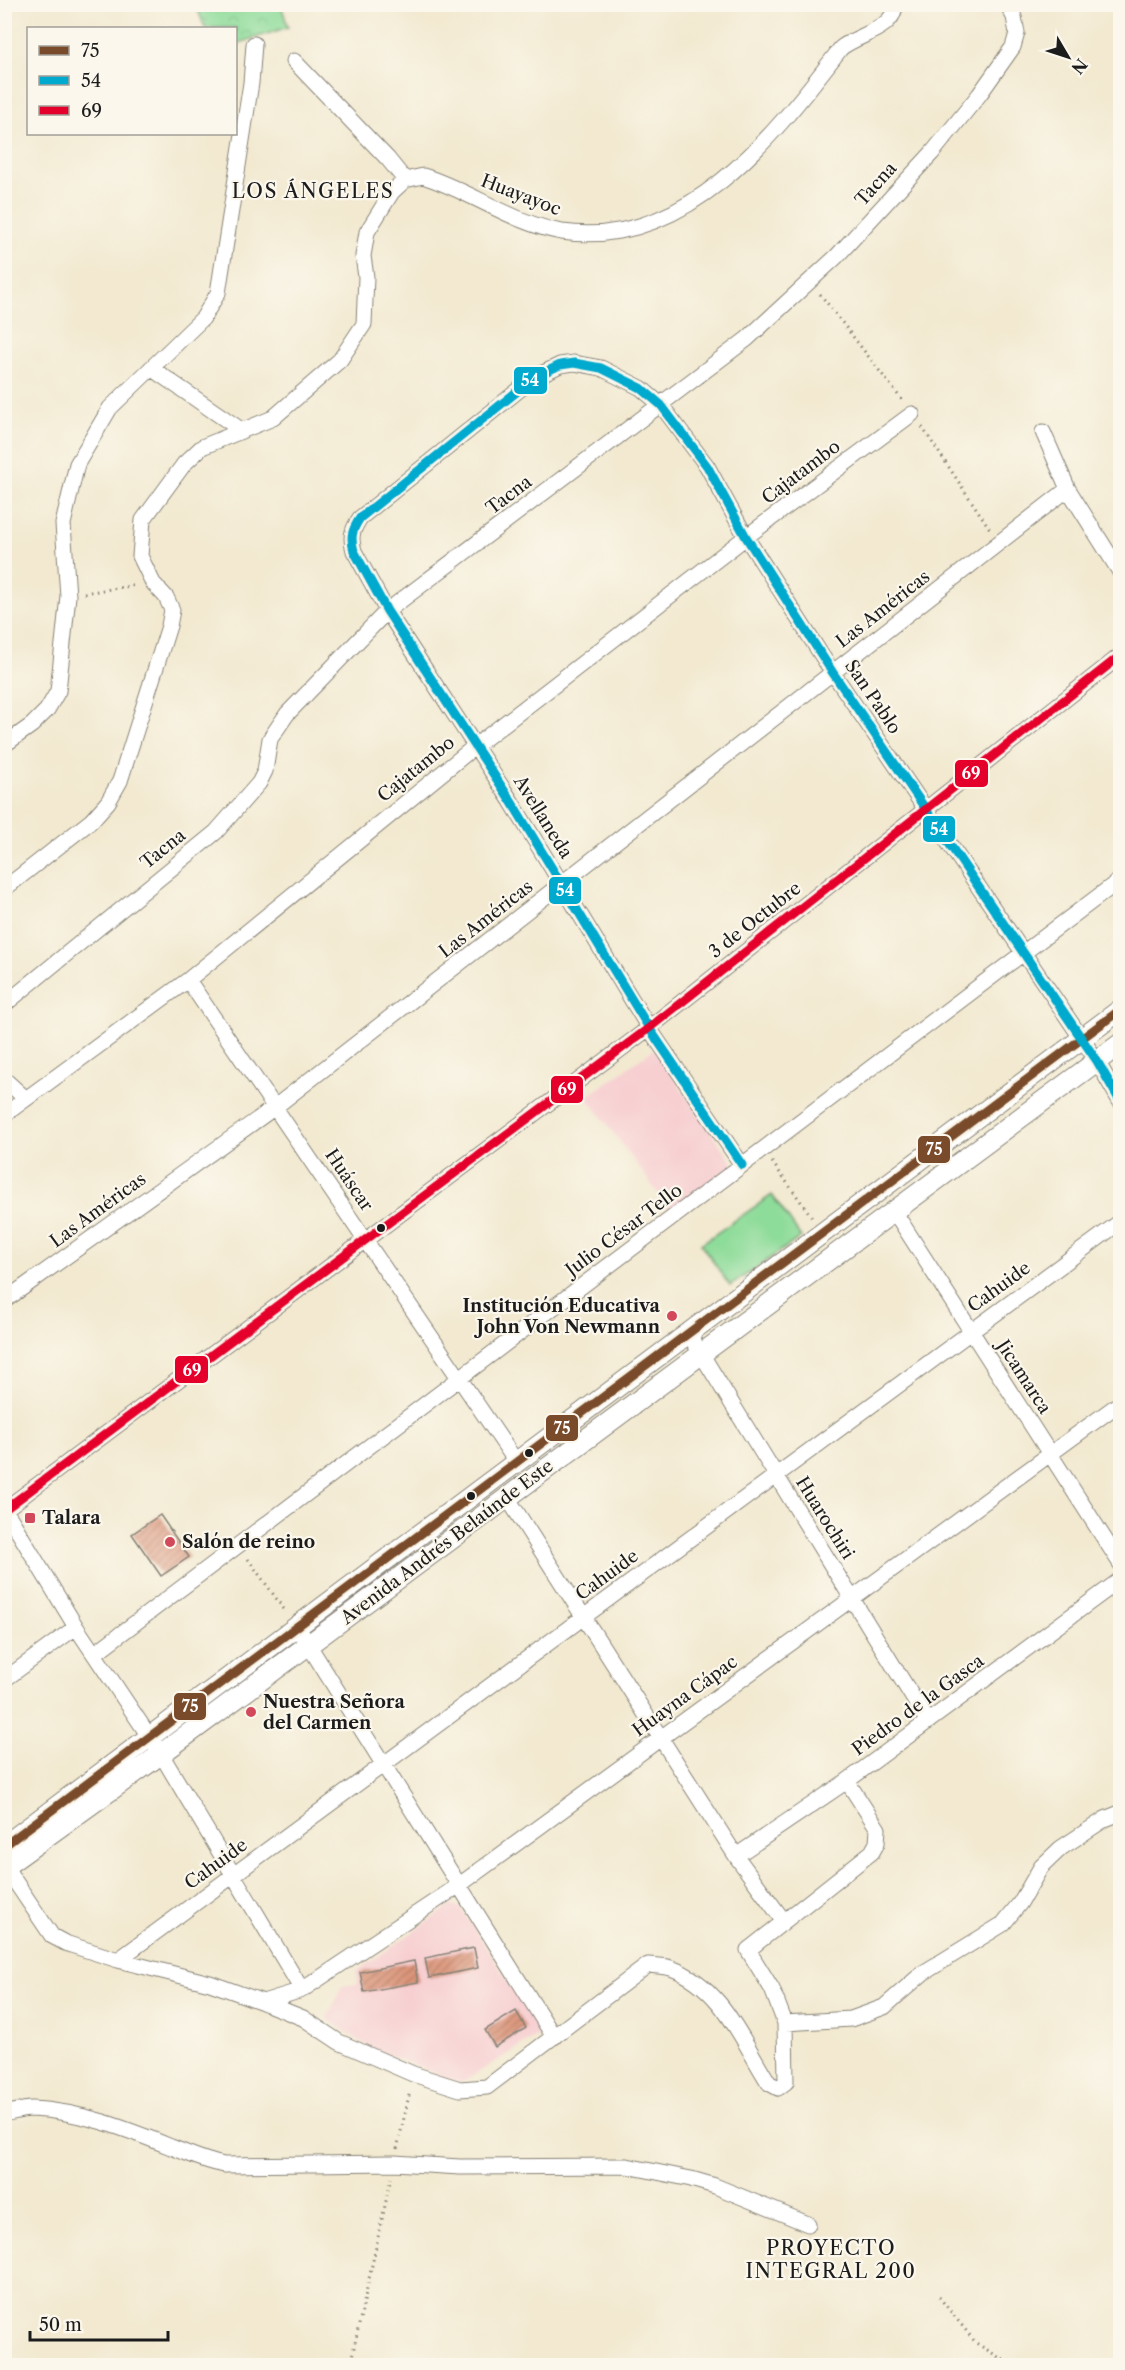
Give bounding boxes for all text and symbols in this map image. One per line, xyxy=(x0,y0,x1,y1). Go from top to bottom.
legend xyxy=(27,27,237,135)
north arrow xyxy=(1038,27,1098,87)
text: 75 xyxy=(81,40,100,62)
text: N xyxy=(1067,55,1092,78)
text: 54 xyxy=(81,70,101,92)
text: 69 xyxy=(81,100,102,122)
street label: Tacna xyxy=(851,157,902,210)
street label: Huayayoc xyxy=(478,170,564,220)
district label: LOS ÁNGELES xyxy=(232,178,394,203)
line badge: 54 xyxy=(513,366,548,395)
text: 54 xyxy=(521,370,539,390)
street label: Cajatambo xyxy=(757,435,845,509)
street label: Tacna xyxy=(482,470,537,519)
street label: Las Américas xyxy=(832,565,934,653)
street label: San Pablo xyxy=(840,656,906,738)
street label: Cajatambo xyxy=(373,731,459,807)
line badge: 69 xyxy=(954,759,989,788)
text: 69 xyxy=(961,763,981,783)
street label: Avellaneda xyxy=(508,771,577,863)
line badge: 54 xyxy=(922,815,956,843)
text: 54 xyxy=(930,819,948,839)
street label: Tacna xyxy=(136,824,190,874)
street label: Las Américas xyxy=(435,875,537,963)
line badge: 54 xyxy=(548,876,582,905)
street label: 3 de Octubre xyxy=(705,877,805,963)
text: 54 xyxy=(556,880,574,900)
line badge: 69 xyxy=(550,1075,584,1104)
text: 69 xyxy=(557,1079,577,1099)
line badge: 75 xyxy=(917,1135,951,1164)
text: 75 xyxy=(925,1139,943,1159)
street label: Huáscar xyxy=(320,1145,378,1216)
street label: Las Américas xyxy=(46,1168,150,1252)
street label: Julio César Tello xyxy=(559,1179,687,1283)
unlabelled marker xyxy=(375,1222,387,1234)
street label: Cahuide xyxy=(963,1257,1035,1317)
place label: Institución Educativa John Von Newmann xyxy=(463,1295,661,1338)
marker: Institución Educativa John Von Newmann xyxy=(665,1309,679,1323)
street label: Jicamarca xyxy=(990,1334,1056,1418)
line badge: 69 xyxy=(174,1355,209,1384)
text: 69 xyxy=(182,1360,202,1380)
line badge: 75 xyxy=(545,1414,579,1442)
text: 75 xyxy=(553,1418,571,1438)
unlabelled marker xyxy=(523,1447,535,1459)
street label: Avenida Andrés Belaúnde Este xyxy=(336,1455,558,1630)
street label: Huarochiri xyxy=(791,1473,859,1564)
unlabelled marker xyxy=(465,1490,477,1502)
place label: Talara xyxy=(42,1507,101,1529)
marker: Talara xyxy=(23,1511,37,1525)
place label: Salón de reino xyxy=(182,1531,315,1553)
marker: Salón de reino xyxy=(163,1535,177,1549)
street label: Cahuide xyxy=(571,1545,643,1605)
street label: Piedro de la Gasca xyxy=(848,1649,989,1760)
street label: Huayna Cápac xyxy=(628,1651,742,1741)
place label: Nuestra Señora del Carmen xyxy=(263,1691,405,1734)
line badge: 75 xyxy=(173,1692,207,1721)
text: 75 xyxy=(181,1696,199,1716)
marker: Nuestra Señora del Carmen xyxy=(244,1705,258,1719)
street label: Cahuide xyxy=(180,1834,252,1894)
district label: PROYECTO INTEGRAL 200 xyxy=(745,2236,917,2283)
scale bar xyxy=(30,2304,168,2342)
text: 50 m xyxy=(39,2314,82,2336)

